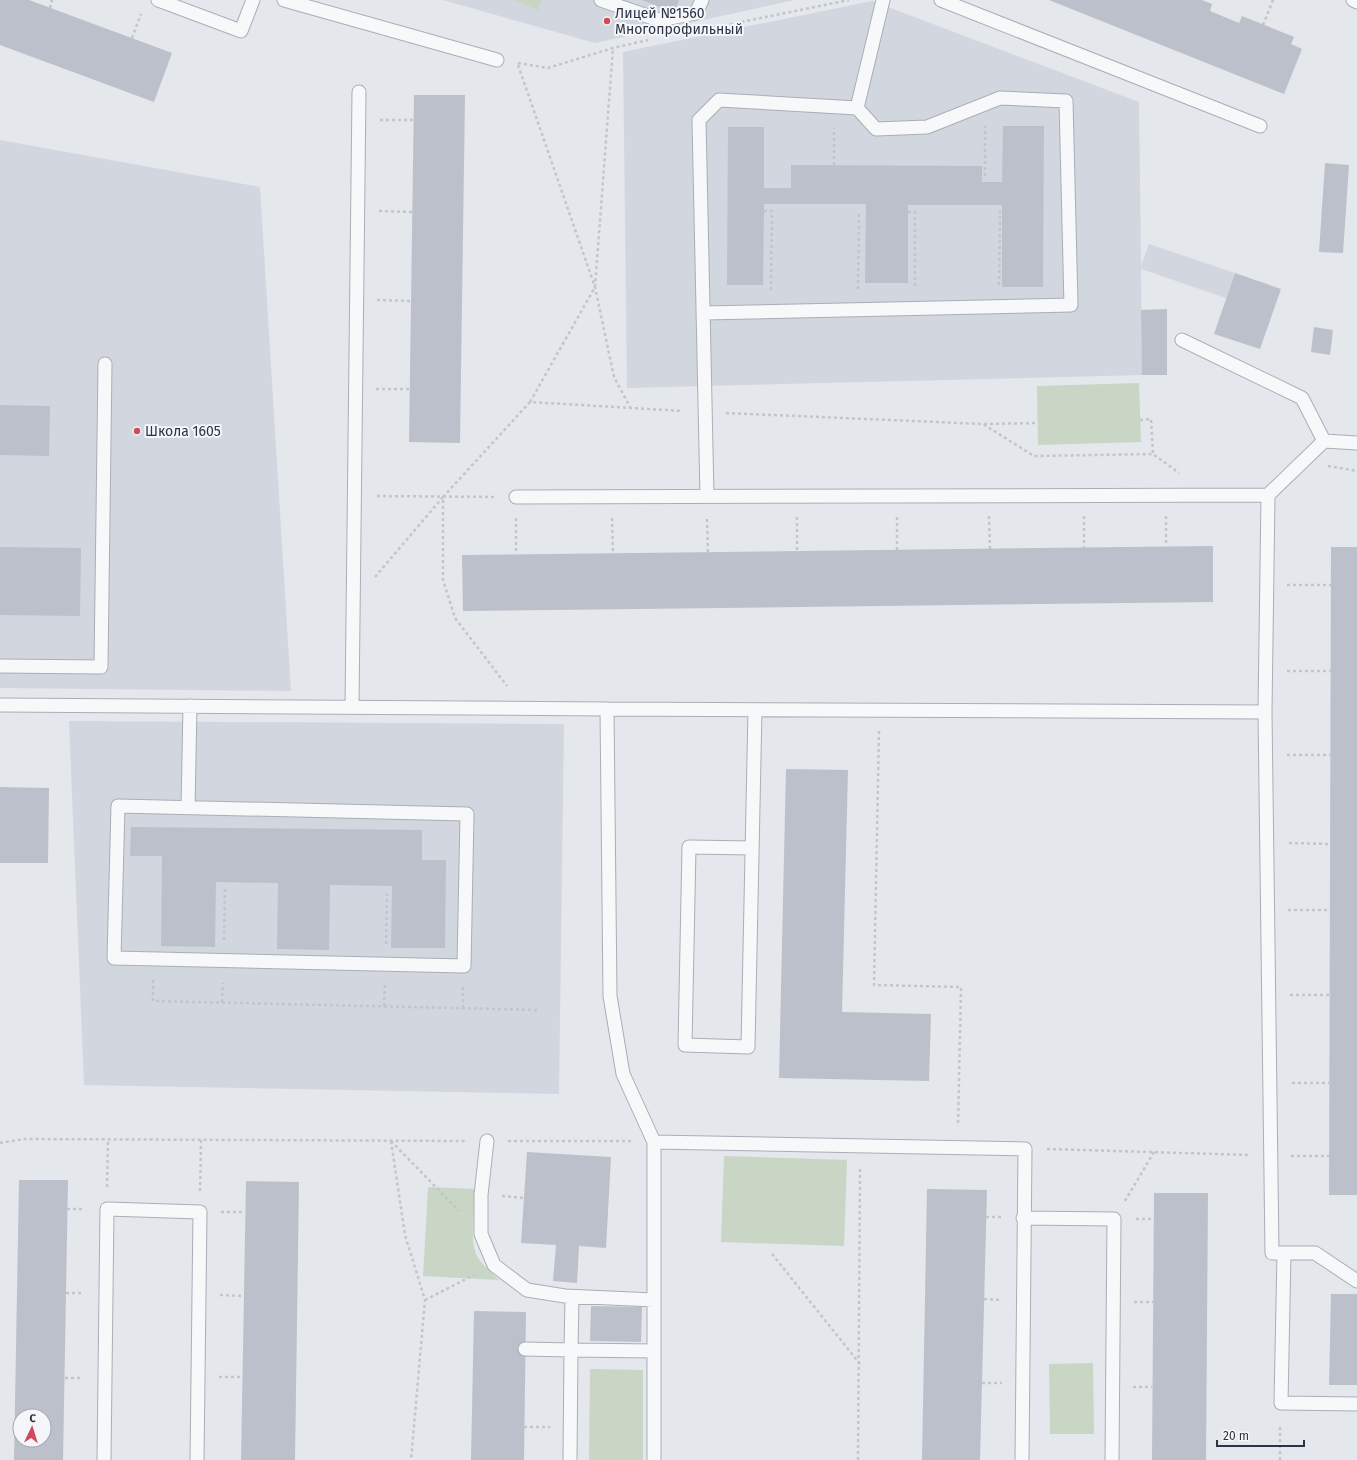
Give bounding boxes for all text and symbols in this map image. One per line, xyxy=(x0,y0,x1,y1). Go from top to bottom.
place label: Лицей №1560 Многопрофильный xyxy=(615,5,743,38)
marker: Лицей №1560 Многопрофильный xyxy=(602,16,612,26)
place label: Школа 1605 xyxy=(145,423,221,440)
marker: Школа 1605 xyxy=(132,426,142,436)
north arrow xyxy=(12,1408,52,1448)
text: С xyxy=(29,1412,37,1425)
scale bar xyxy=(1217,1422,1304,1448)
text: 20 m xyxy=(1223,1429,1249,1443)

